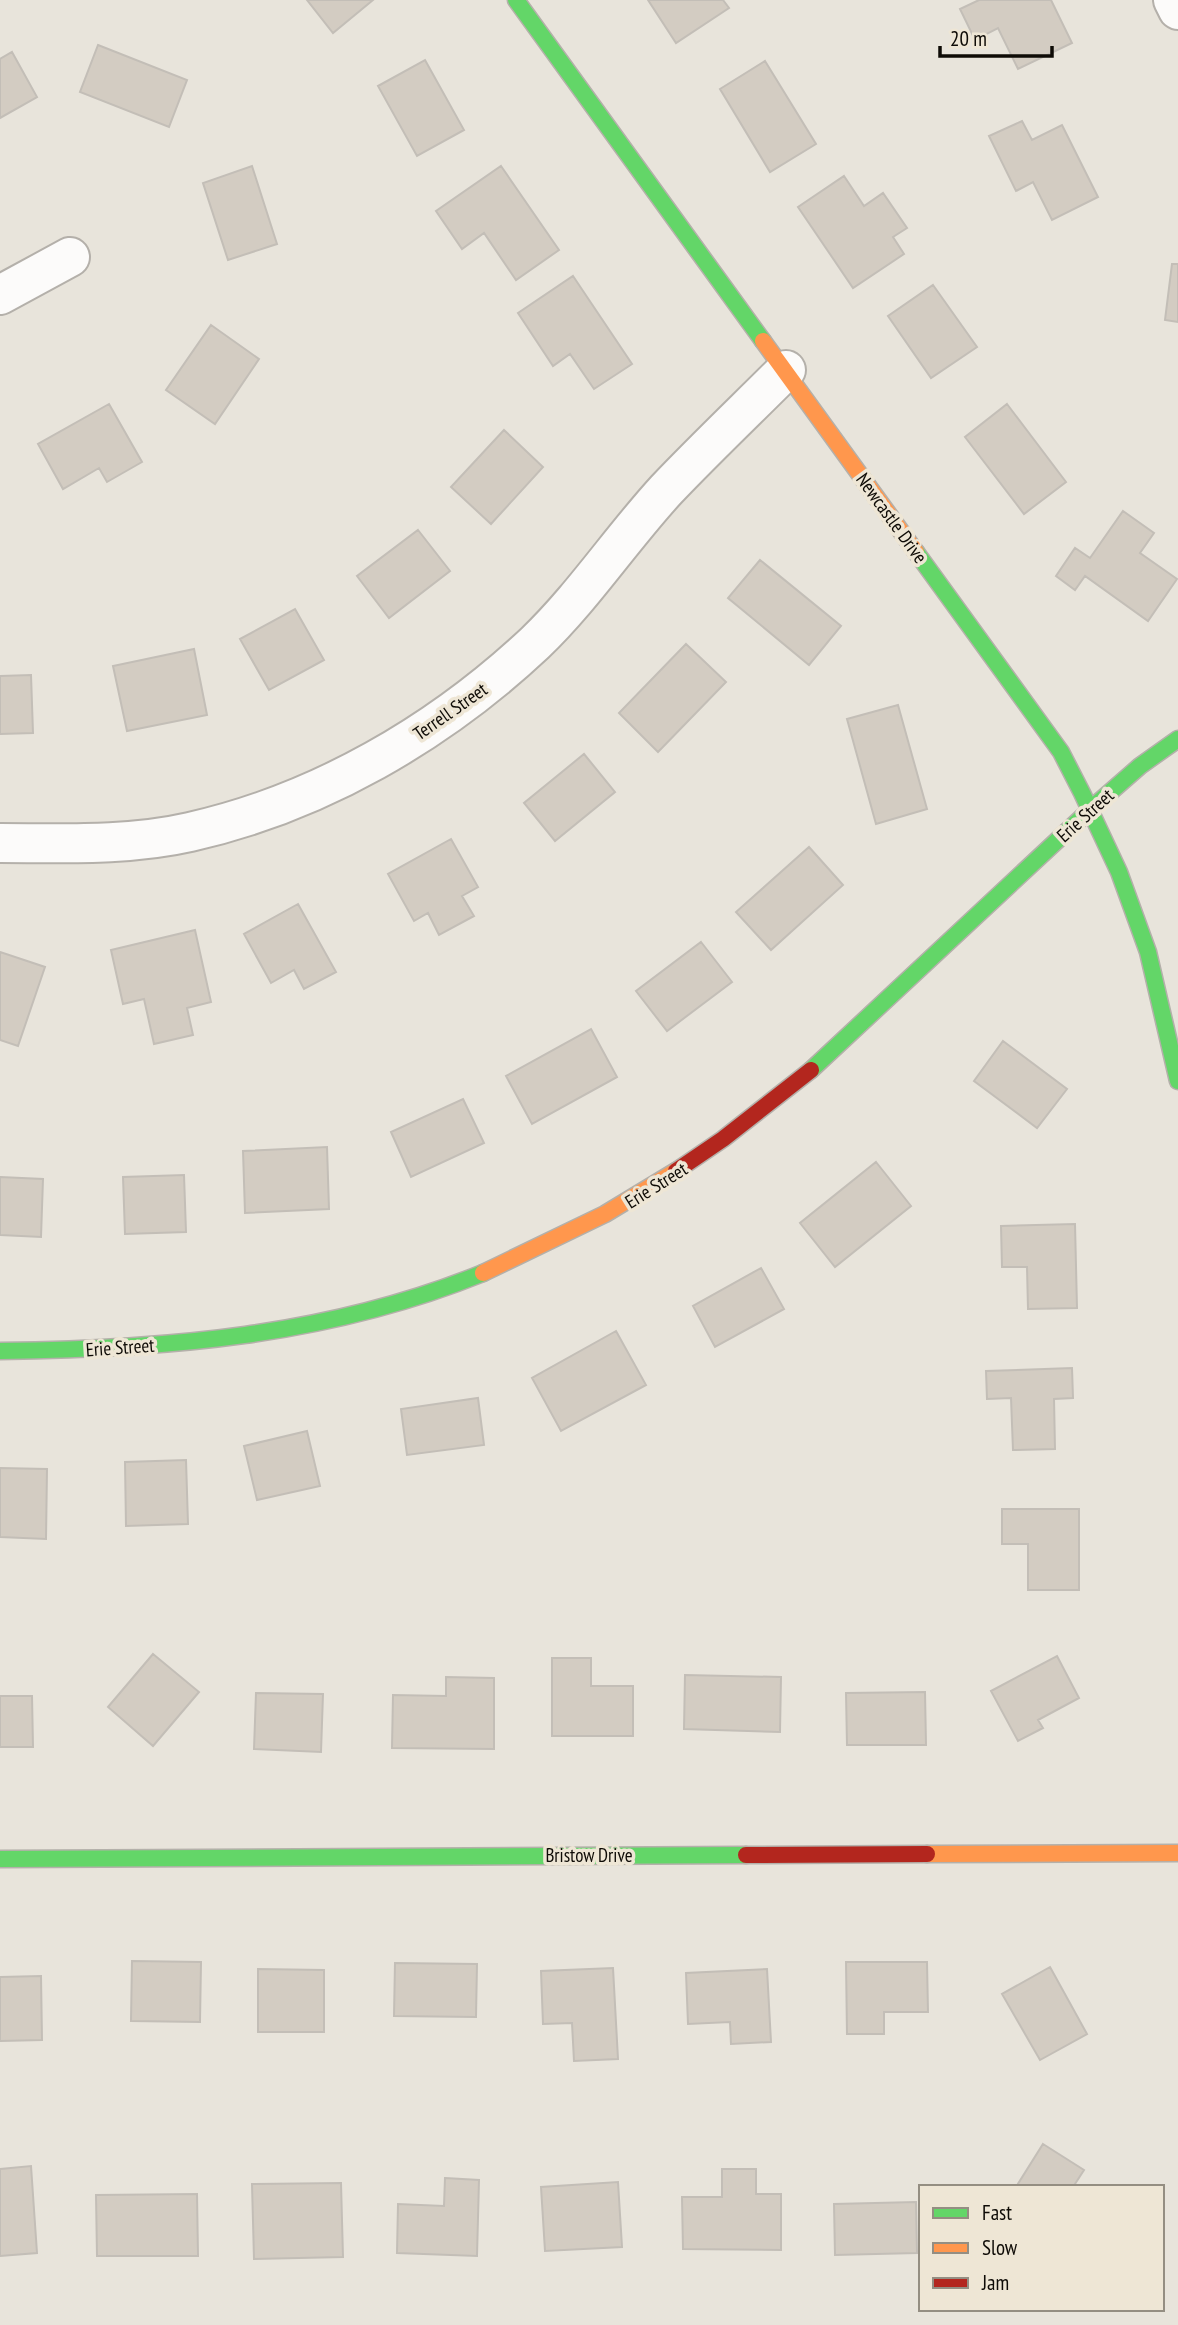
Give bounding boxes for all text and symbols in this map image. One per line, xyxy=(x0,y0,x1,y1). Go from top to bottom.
scale bar xyxy=(940,14,1052,58)
text: 20 m xyxy=(950,25,987,52)
street label: Newcastle Drive xyxy=(851,468,933,568)
street label: Terrell Street xyxy=(408,676,492,745)
street label: Erie Street xyxy=(1051,783,1119,847)
street label: Erie Street xyxy=(621,1156,692,1213)
street label: Erie Street xyxy=(85,1333,156,1361)
street label: Bristow Drive xyxy=(545,1843,633,1867)
legend xyxy=(919,2185,1164,2311)
text: Fast xyxy=(982,2199,1012,2226)
text: Slow xyxy=(982,2234,1018,2261)
text: Jam xyxy=(981,2269,1009,2296)

